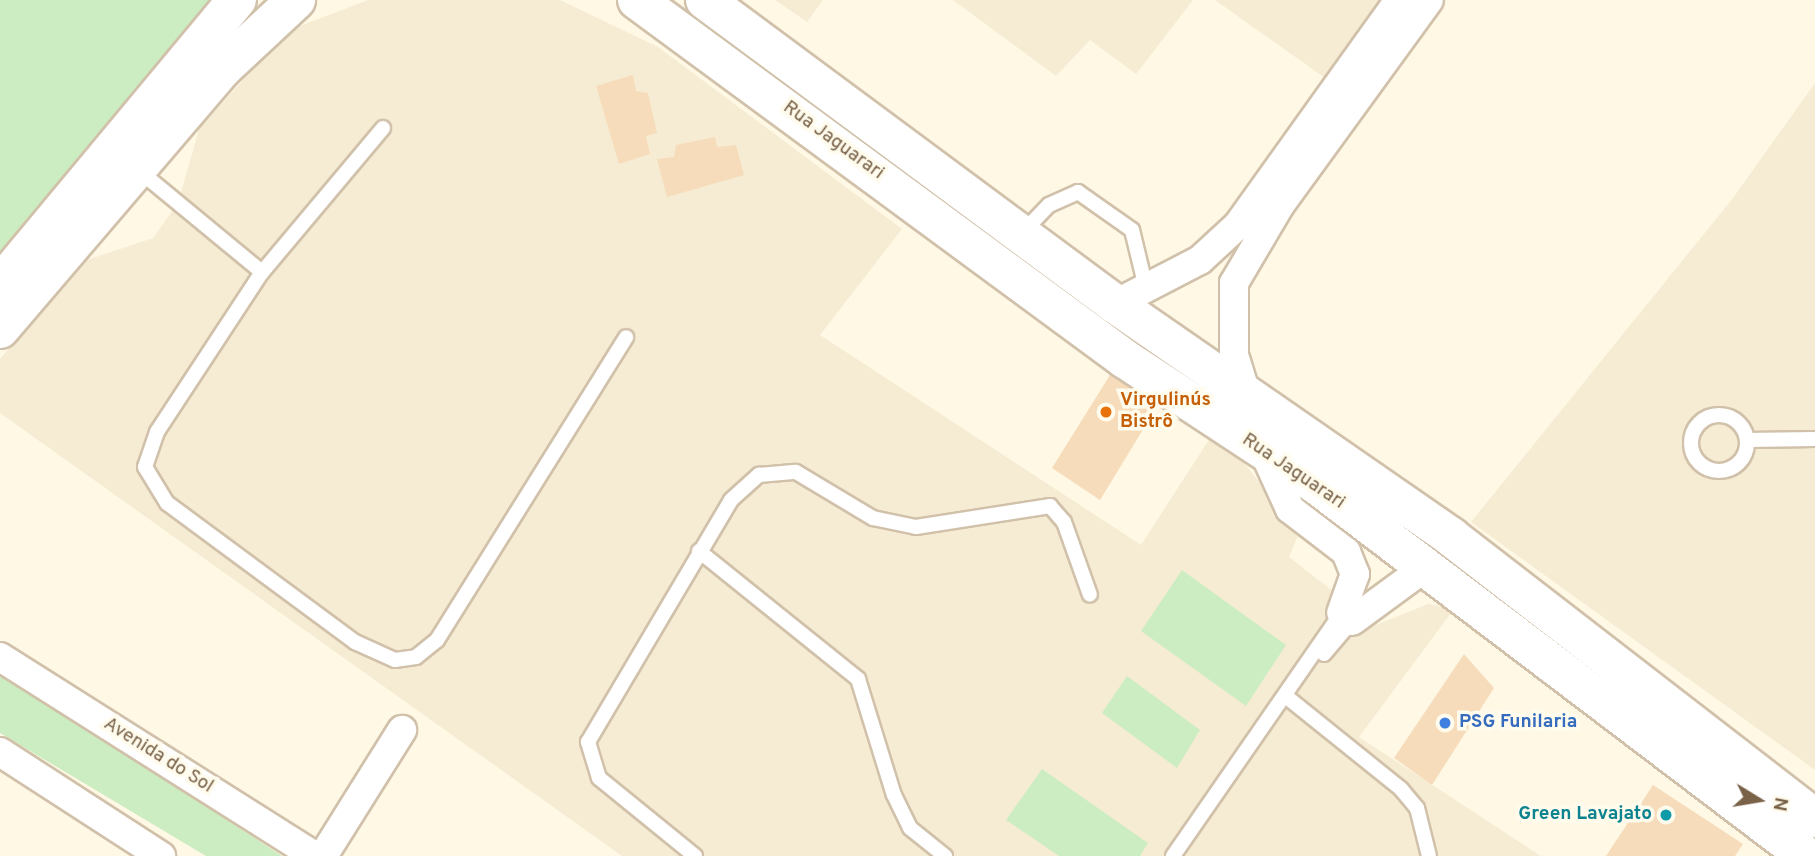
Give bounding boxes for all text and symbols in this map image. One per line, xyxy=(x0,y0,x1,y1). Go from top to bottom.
street label: Rua Jaguarari xyxy=(778,97,888,185)
place label: Virgulinu´s Bistrô xyxy=(1120,390,1211,434)
marker: Virgulinu´s Bistrô xyxy=(1098,404,1114,420)
street label: Rua Jaguarari xyxy=(1237,429,1349,515)
place label: PSG Funilaria xyxy=(1459,712,1577,734)
street label: Avenida do Sol xyxy=(99,713,217,799)
marker: PSG Funilaria xyxy=(1437,715,1453,731)
north arrow xyxy=(1724,765,1794,835)
text: N xyxy=(1767,795,1793,813)
place label: Green Lavajato xyxy=(1518,804,1652,826)
marker: Green Lavajato xyxy=(1658,807,1674,823)

